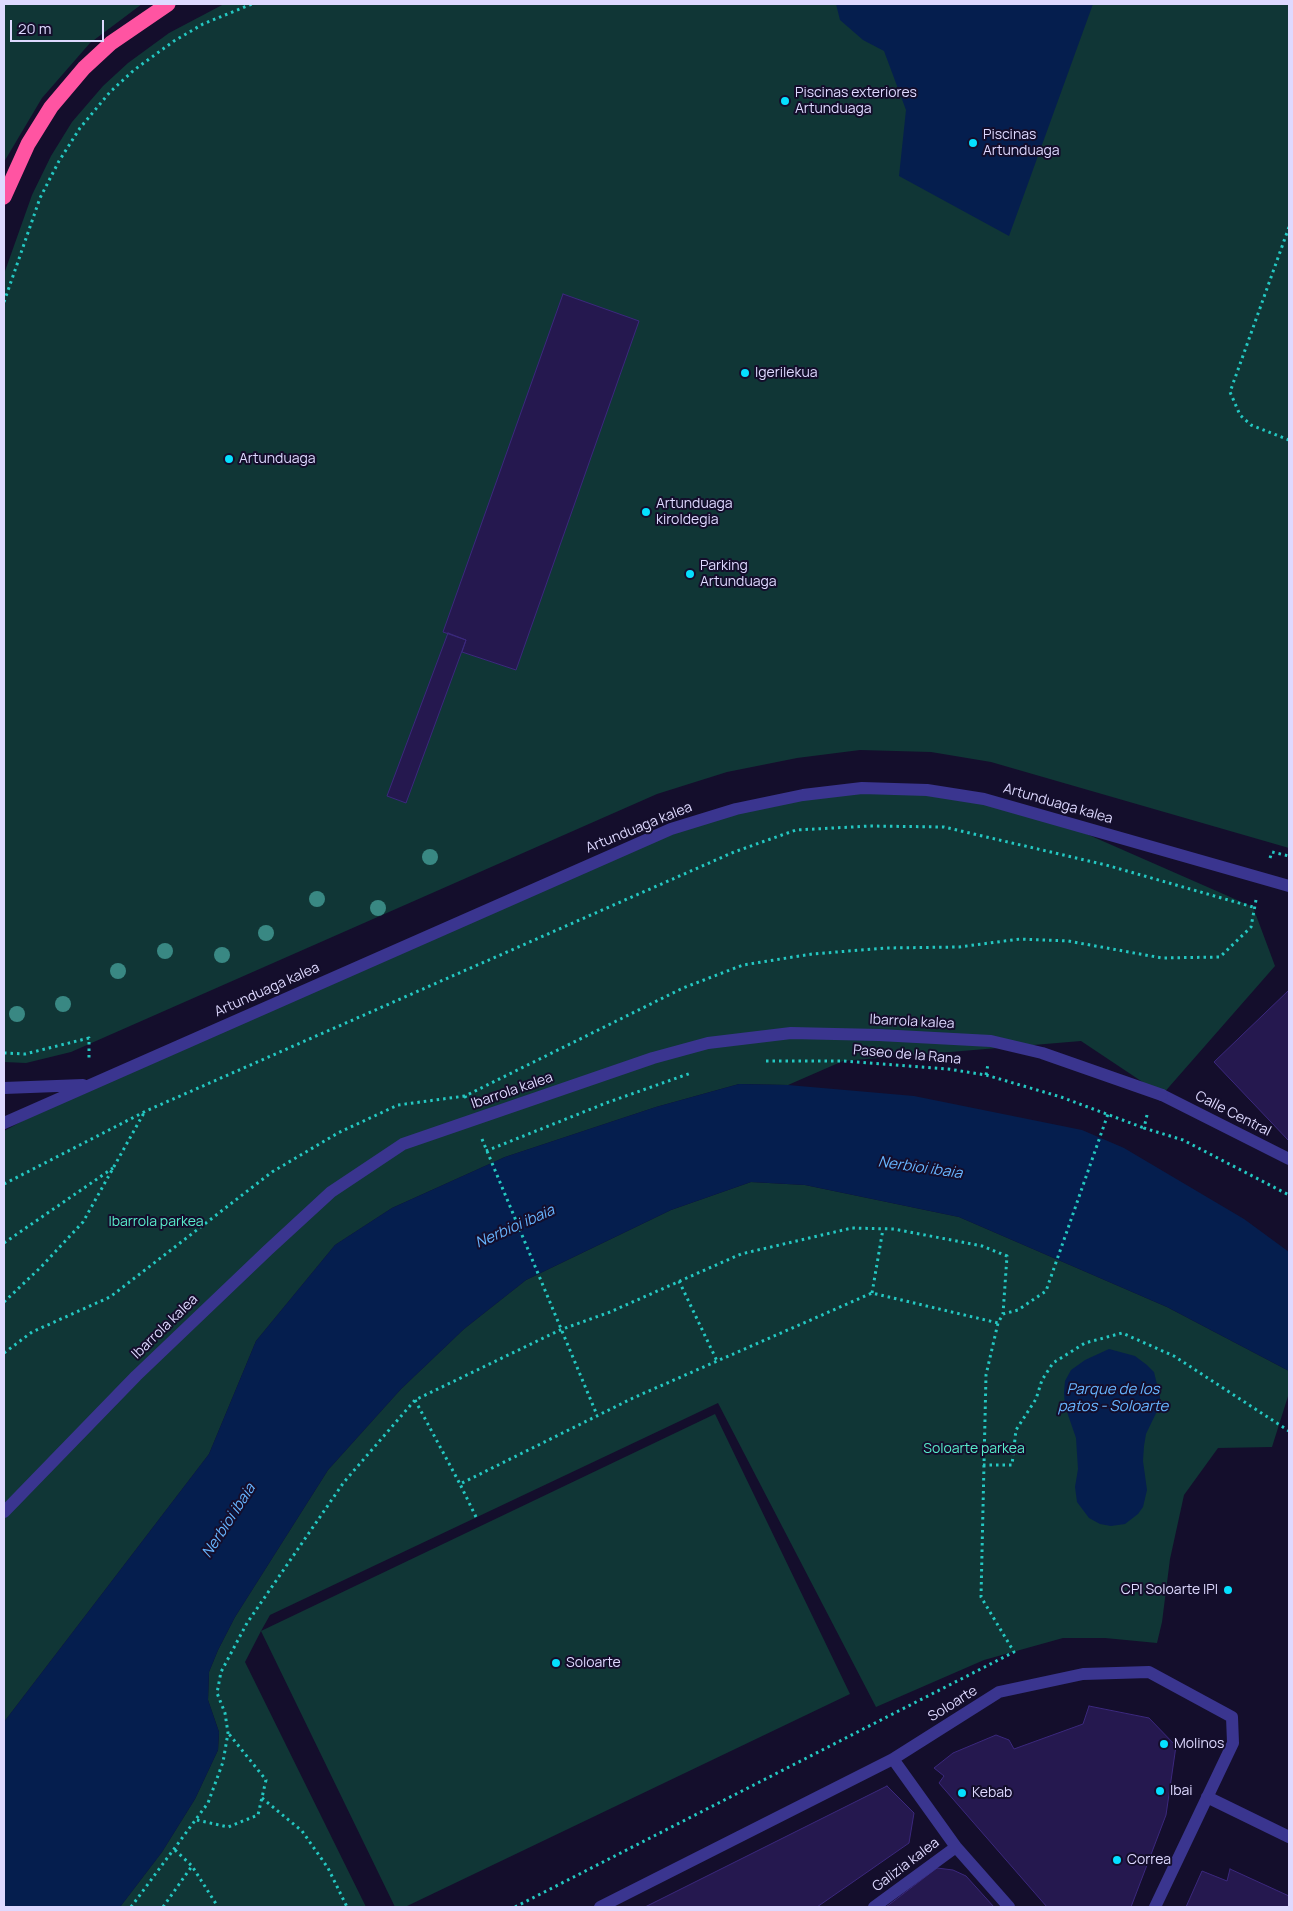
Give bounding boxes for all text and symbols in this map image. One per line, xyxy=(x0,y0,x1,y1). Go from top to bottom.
scale bar xyxy=(12,10,106,42)
text: 20 m xyxy=(18,18,51,39)
place label: Piscinas exteriores Artunduaga xyxy=(795,85,917,118)
marker: Piscinas exteriores Artunduaga xyxy=(779,95,791,107)
place label: Piscinas Artunduaga xyxy=(983,127,1060,160)
marker: Piscinas Artunduaga xyxy=(967,137,979,149)
place label: Igerilekua xyxy=(755,365,818,381)
marker: Igerilekua xyxy=(739,367,751,379)
place label: Artunduaga xyxy=(239,451,316,467)
marker: Artunduaga xyxy=(223,453,235,465)
place label: Artunduaga kiroldegia xyxy=(656,496,733,528)
marker: Artunduaga kiroldegia xyxy=(640,506,652,518)
place label: Parking Artunduaga xyxy=(700,558,777,590)
marker: Parking Artunduaga xyxy=(684,568,696,580)
street label: Artunduaga kalea xyxy=(1001,780,1115,828)
street label: Artunduaga kalea xyxy=(583,799,695,857)
street label: Artunduaga kalea xyxy=(212,959,322,1021)
street label: Ibarrola kalea xyxy=(869,1011,955,1033)
street label: Paseo de la Rana xyxy=(852,1042,962,1068)
street label: Ibarrola kalea xyxy=(469,1069,555,1113)
street label: Calle Central xyxy=(1192,1088,1274,1140)
water label: Nerbioi ibaia xyxy=(877,1153,963,1183)
water label: Nerbioi ibaia xyxy=(473,1202,557,1252)
park label: Ibarrola parkea xyxy=(108,1214,204,1230)
street label: Ibarrola kalea xyxy=(129,1291,201,1363)
water label: Parque de los patos - Soloarte xyxy=(1058,1381,1168,1416)
park label: Soloarte parkea xyxy=(923,1441,1025,1457)
water label: Nerbioi ibaia xyxy=(198,1481,260,1561)
place label: CPI Soloarte IPI xyxy=(1121,1582,1218,1598)
marker: CPI Soloarte IPI xyxy=(1222,1584,1234,1596)
place label: Soloarte xyxy=(566,1655,621,1671)
marker: Soloarte xyxy=(550,1657,562,1669)
street label: Soloarte xyxy=(925,1682,981,1726)
place label: Molinos xyxy=(1174,1736,1224,1752)
marker: Molinos xyxy=(1158,1738,1170,1750)
place label: Ibai xyxy=(1170,1783,1193,1799)
place label: Kebab xyxy=(972,1785,1012,1801)
marker: Ibai xyxy=(1154,1785,1166,1797)
marker: Kebab xyxy=(956,1787,968,1799)
street label: Galizia kalea xyxy=(869,1834,943,1896)
place label: Correa xyxy=(1127,1852,1171,1868)
marker: Correa xyxy=(1111,1854,1123,1866)

